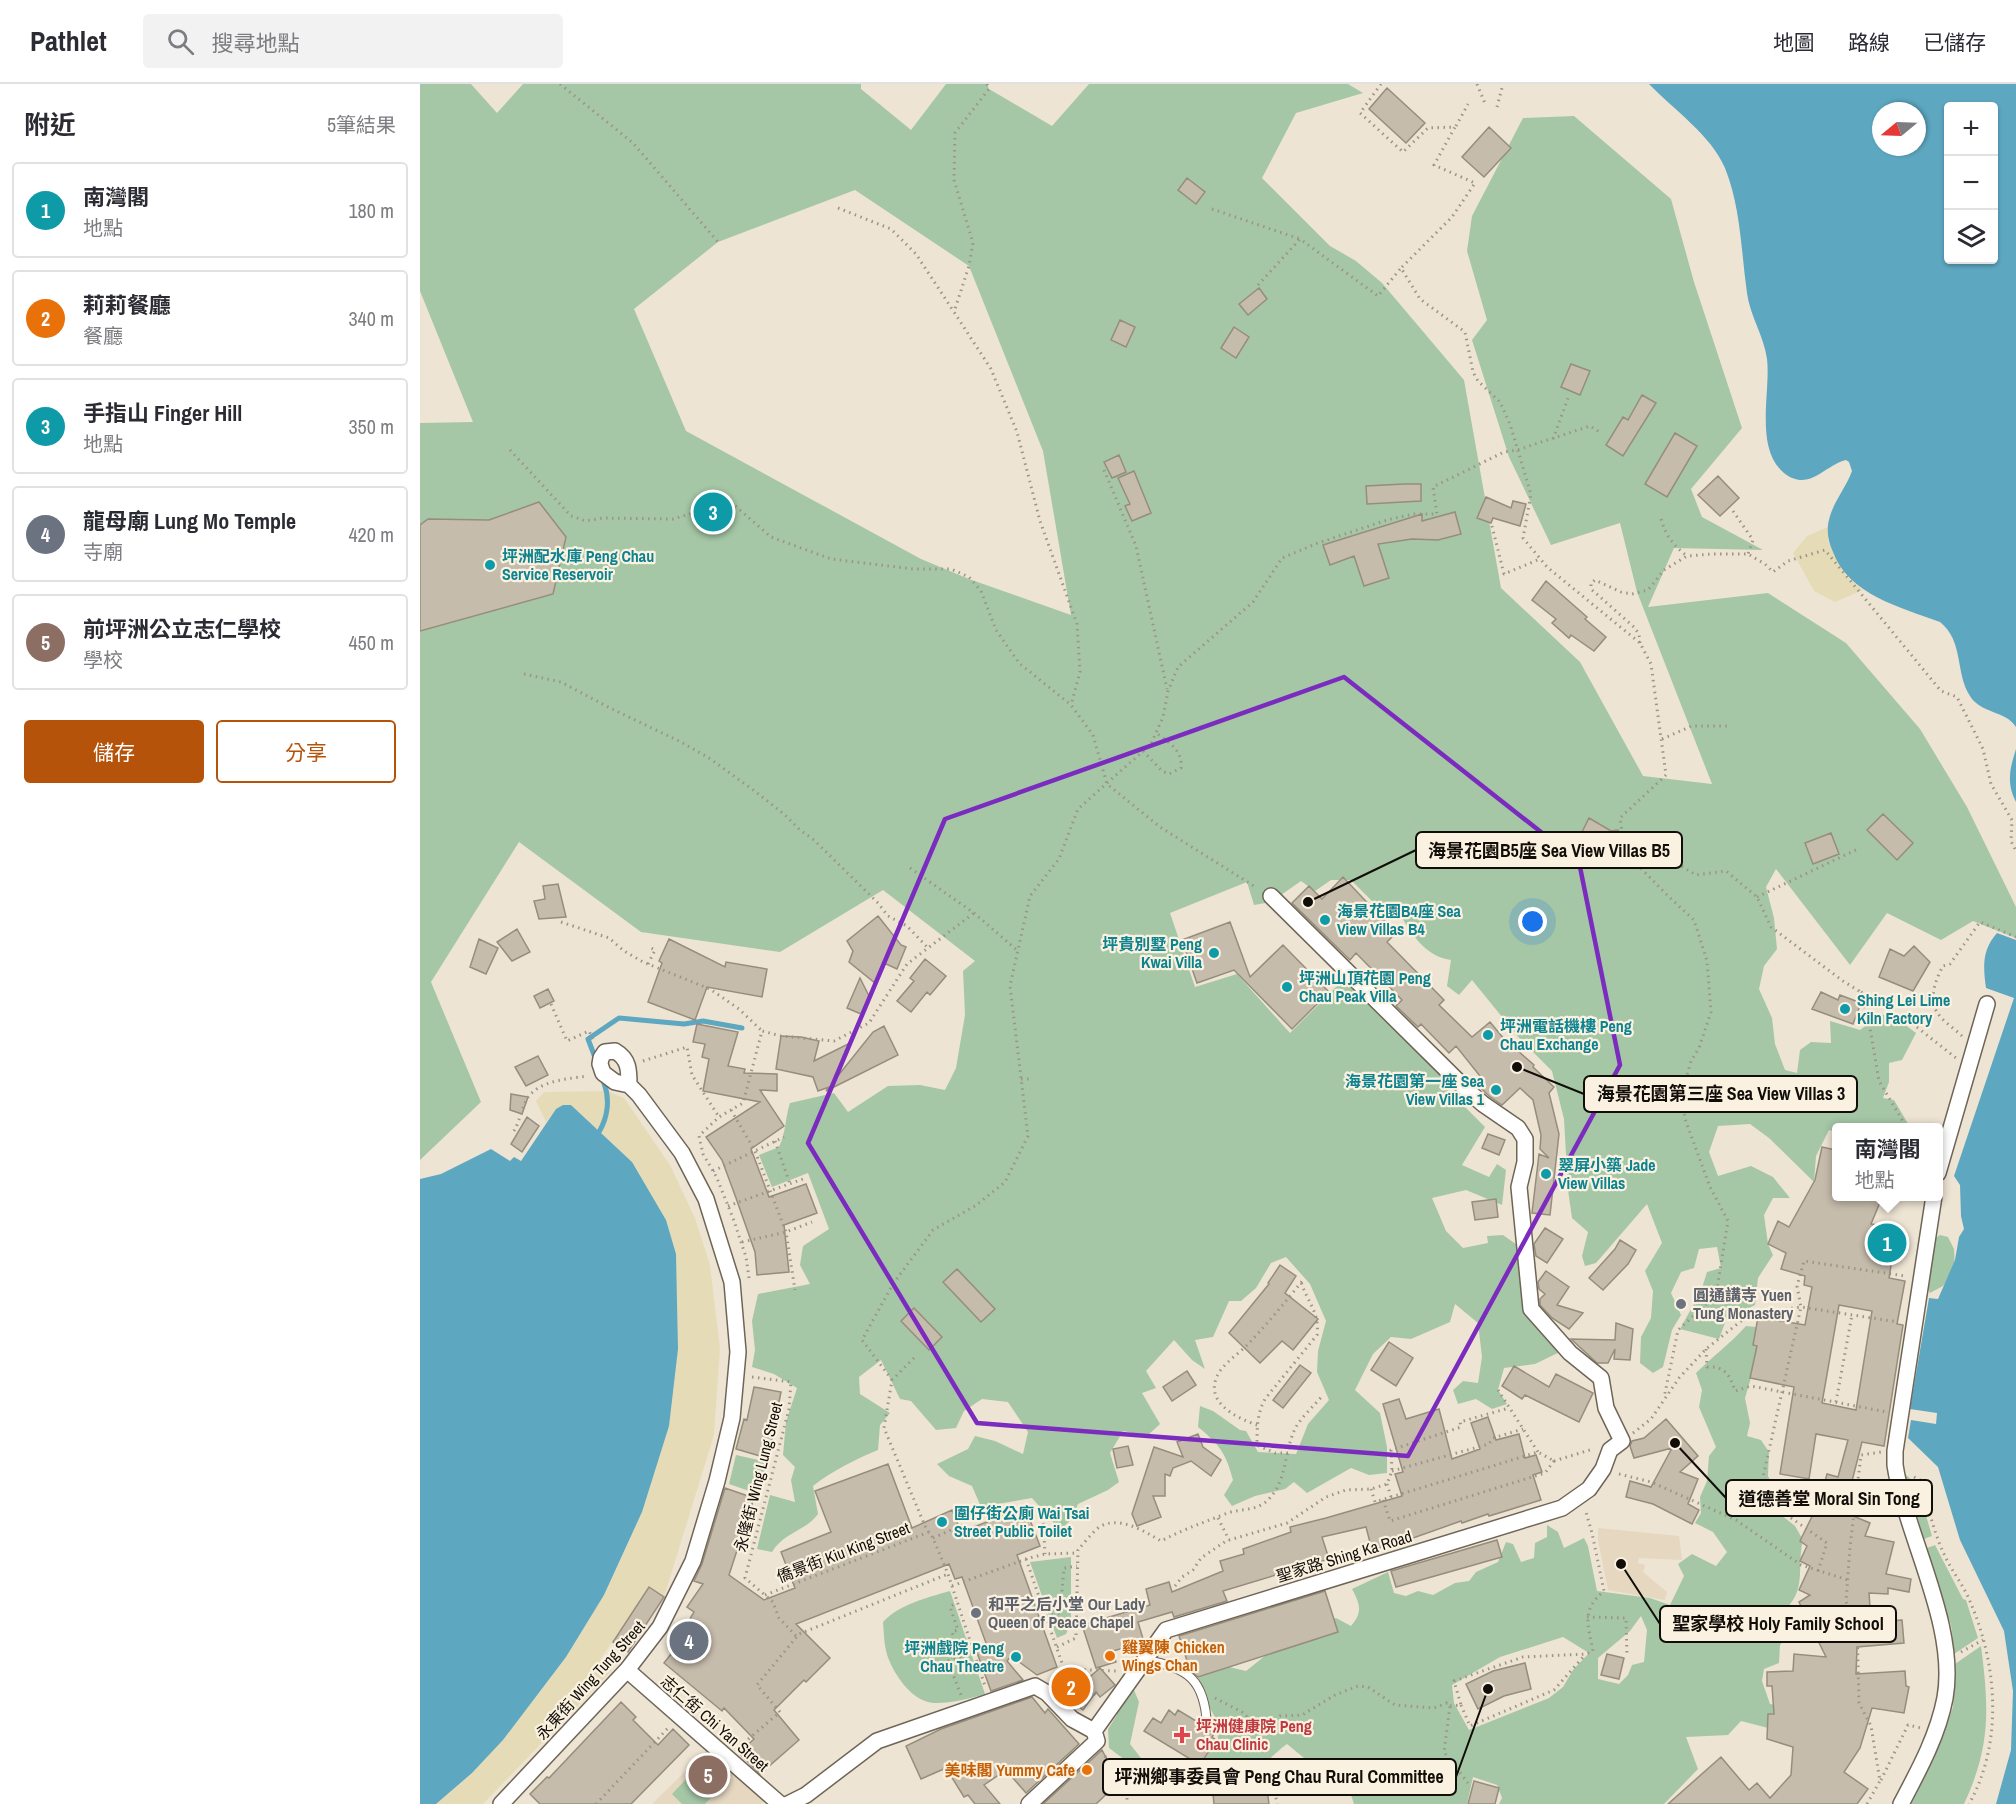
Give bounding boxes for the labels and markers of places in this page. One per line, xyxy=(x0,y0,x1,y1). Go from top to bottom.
pin: 3 xyxy=(694,490,732,534)
place label: 坪洲配水庫 Peng Chau Service Reservoir xyxy=(502,545,654,585)
marker: 坪洲配水庫 Peng Chau Service Reservoir xyxy=(483,558,497,572)
callout: 海景花園B5座 Sea View Villas B5 xyxy=(1416,832,1682,868)
place label: 海景花園B4座 Sea View Villas B4 xyxy=(1337,900,1461,940)
marker: 海景花園B4座 Sea View Villas B4 xyxy=(1318,913,1332,927)
place label: 坪貴別墅 Peng Kwai Villa xyxy=(1102,933,1203,973)
marker: 坪貴別墅 Peng Kwai Villa xyxy=(1207,946,1221,960)
place label: 坪洲山頂花園 Peng Chau Peak Villa xyxy=(1299,967,1431,1007)
marker: 坪洲山頂花園 Peng Chau Peak Villa xyxy=(1280,980,1294,994)
place label: Shing Lei Lime Kiln Factory xyxy=(1857,989,1950,1029)
marker: Shing Lei Lime Kiln Factory xyxy=(1838,1002,1852,1016)
place label: 坪洲電話機樓 Peng Chau Exchange xyxy=(1500,1015,1632,1055)
marker: 坪洲電話機樓 Peng Chau Exchange xyxy=(1481,1028,1495,1042)
place label: 海景花園第一座 Sea View Villas 1 xyxy=(1345,1070,1485,1110)
callout: 海景花園第三座 Sea View Villas 3 xyxy=(1584,1076,1857,1112)
marker: 海景花園第一座 Sea View Villas 1 xyxy=(1489,1083,1503,1097)
place label: 翠屏小築 Jade View Villas xyxy=(1558,1154,1656,1194)
marker: 翠屏小築 Jade View Villas xyxy=(1539,1167,1553,1181)
pin: 1 xyxy=(1868,1220,1906,1266)
place label: 圓通講寺 Yuen Tung Monastery xyxy=(1693,1284,1794,1324)
marker: 圓通講寺 Yuen Tung Monastery xyxy=(1674,1297,1688,1311)
callout: 道德善堂 Moral Sin Tong xyxy=(1726,1480,1932,1516)
place label: 圍仔街公廁 Wai Tsai Street Public Toilet xyxy=(954,1502,1089,1542)
marker: 圍仔街公廁 Wai Tsai Street Public Toilet xyxy=(935,1515,949,1529)
place label: 和平之后小堂 Our Lady Queen of Peace Chapel xyxy=(988,1593,1146,1633)
marker: 和平之后小堂 Our Lady Queen of Peace Chapel xyxy=(969,1606,983,1620)
callout: 聖家學校 Holy Family School xyxy=(1660,1606,1896,1642)
pin: 4 xyxy=(670,1618,708,1664)
place label: 雞翼陳 Chicken Wings Chan xyxy=(1122,1636,1225,1676)
place label: 坪洲戲院 Peng Chau Theatre xyxy=(904,1637,1004,1677)
marker: 雞翼陳 Chicken Wings Chan xyxy=(1103,1649,1117,1663)
marker: 坪洲戲院 Peng Chau Theatre xyxy=(1009,1650,1023,1664)
pin: 2 xyxy=(1052,1664,1090,1710)
place label: 坪洲健康院 Peng Chau Clinic xyxy=(1196,1715,1312,1755)
marker: 坪洲健康院 Peng Chau Clinic xyxy=(1173,1726,1191,1744)
pin: 5 xyxy=(688,1752,728,1798)
place label: 美味閣 Yummy Cafe xyxy=(945,1759,1075,1781)
callout: 坪洲鄉事委員會 Peng Chau Rural Committee xyxy=(1103,1759,1456,1795)
marker: 美味閣 Yummy Cafe xyxy=(1080,1763,1094,1777)

